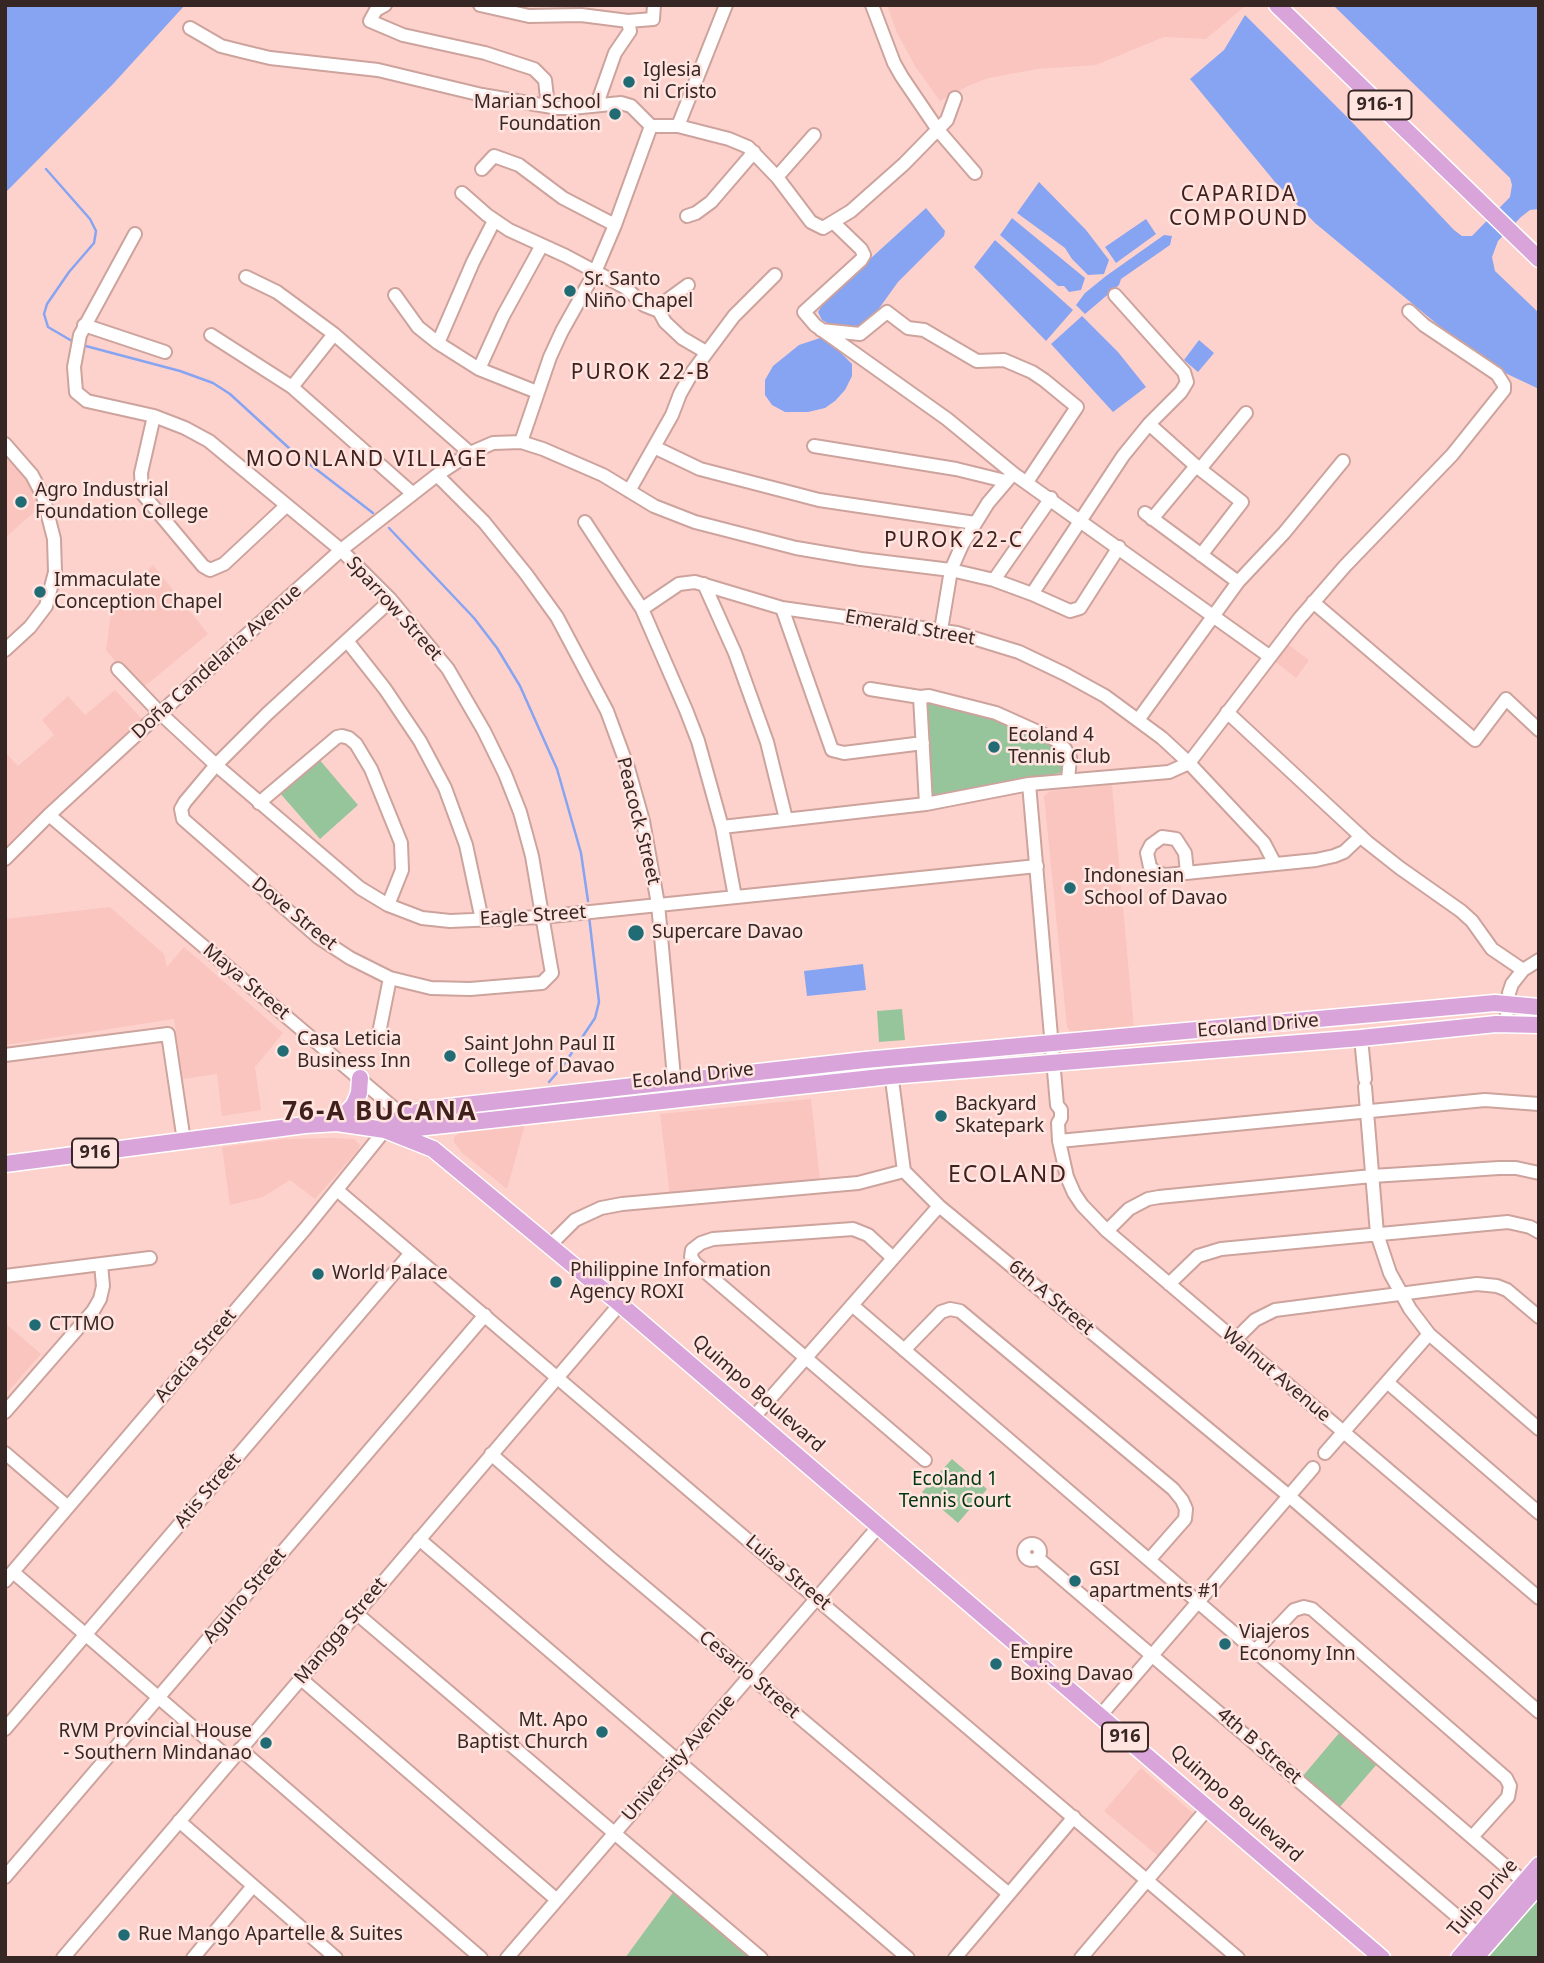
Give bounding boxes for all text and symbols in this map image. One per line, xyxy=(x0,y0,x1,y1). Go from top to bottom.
place label: Iglesia ni Cristo xyxy=(643,60,717,104)
marker: Iglesia ni Cristo xyxy=(621,74,637,90)
road number: 916-1 xyxy=(1348,90,1412,120)
place label: Marian School Foundation xyxy=(474,92,601,136)
marker: Marian School Foundation xyxy=(607,106,623,122)
district label: CAPARIDA COMPOUND xyxy=(1170,182,1308,232)
place label: Sr. Santo Niño Chapel xyxy=(584,269,693,313)
marker: Sr. Santo Niño Chapel xyxy=(562,283,578,299)
district label: PUROK 22-B xyxy=(572,360,710,386)
district label: MOONLAND VILLAGE xyxy=(248,447,486,473)
place label: Agro Industrial Foundation College xyxy=(35,480,209,524)
marker: Agro Industrial Foundation College xyxy=(13,494,29,510)
district label: PUROK 22-C xyxy=(885,528,1023,554)
street label: Sparrow Street xyxy=(341,552,447,666)
place label: Immaculate Conception Chapel xyxy=(54,570,222,614)
street label: Doña Candelaria Avenue xyxy=(128,580,306,744)
marker: Immaculate Conception Chapel xyxy=(32,584,48,600)
street label: Emerald Street xyxy=(843,605,977,651)
place label: Ecoland 4 Tennis Club xyxy=(1008,725,1111,769)
marker: Ecoland 4 Tennis Club xyxy=(986,739,1002,755)
street label: Peacock Street xyxy=(611,755,665,887)
place label: Indonesian School of Davao xyxy=(1084,866,1227,910)
street label: Dove Street xyxy=(247,873,341,955)
marker: Indonesian School of Davao xyxy=(1062,880,1078,896)
street label: Eagle Street xyxy=(479,901,587,931)
place label: Supercare Davao xyxy=(652,922,803,944)
marker: Supercare Davao xyxy=(626,923,646,943)
street label: Maya Street xyxy=(198,939,294,1025)
street label: Ecoland Drive xyxy=(1196,1009,1320,1043)
place label: Casa Leticia Business Inn xyxy=(297,1029,411,1073)
place label: Saint John Paul II College of Davao xyxy=(464,1034,615,1078)
marker: Casa Leticia Business Inn xyxy=(275,1043,291,1059)
marker: Saint John Paul II College of Davao xyxy=(442,1048,458,1064)
street label: Ecoland Drive xyxy=(631,1058,755,1094)
place label: Backyard Skatepark xyxy=(955,1094,1044,1138)
district label: 76-A BUCANA xyxy=(284,1097,476,1129)
marker: Backyard Skatepark xyxy=(933,1108,949,1124)
road number: 916 xyxy=(72,1138,118,1168)
district label: ECOLAND xyxy=(949,1161,1067,1189)
street label: 6th A Street xyxy=(1004,1256,1098,1340)
place label: Philippine Information Agency ROXI xyxy=(570,1260,771,1304)
place label: World Palace xyxy=(332,1263,448,1285)
marker: World Palace xyxy=(310,1266,326,1282)
marker: Philippine Information Agency ROXI xyxy=(548,1274,564,1290)
street label: Acacia Street xyxy=(150,1305,242,1407)
place label: CTTMO xyxy=(49,1314,115,1336)
marker: CTTMO xyxy=(27,1317,43,1333)
street label: Walnut Avenue xyxy=(1217,1323,1335,1427)
street label: Quimpo Boulevard xyxy=(687,1330,829,1458)
street label: Atis Street xyxy=(170,1449,246,1533)
park label: Ecoland 1 Tennis Court xyxy=(899,1469,1011,1513)
street label: Luisa Street xyxy=(741,1531,835,1615)
street label: Aguho Street xyxy=(199,1544,291,1648)
place label: GSI apartments #1 xyxy=(1089,1559,1221,1603)
street label: Mangga Street xyxy=(290,1573,392,1689)
marker: GSI apartments #1 xyxy=(1067,1573,1083,1589)
place label: Viajeros Economy Inn xyxy=(1239,1622,1356,1666)
street label: Cesario Street xyxy=(694,1626,804,1724)
marker: Viajeros Economy Inn xyxy=(1217,1636,1233,1652)
place label: Empire Boxing Davao xyxy=(1010,1642,1133,1686)
marker: Empire Boxing Davao xyxy=(988,1656,1004,1672)
street label: University Avenue xyxy=(618,1690,740,1826)
street label: 4th B Street xyxy=(1212,1703,1306,1789)
place label: Mt. Apo Baptist Church xyxy=(457,1710,588,1754)
place label: RVM Provincial House - Southern Mindanao xyxy=(59,1721,252,1765)
road number: 916 xyxy=(1102,1722,1148,1752)
marker: Mt. Apo Baptist Church xyxy=(594,1724,610,1740)
marker: RVM Provincial House - Southern Mindanao xyxy=(258,1735,274,1751)
street label: Quimpo Boulevard xyxy=(1165,1740,1307,1868)
street label: Tulip Drive xyxy=(1443,1855,1523,1941)
place label: Rue Mango Apartelle & Suites xyxy=(138,1924,403,1946)
marker: Rue Mango Apartelle & Suites xyxy=(116,1927,132,1943)

